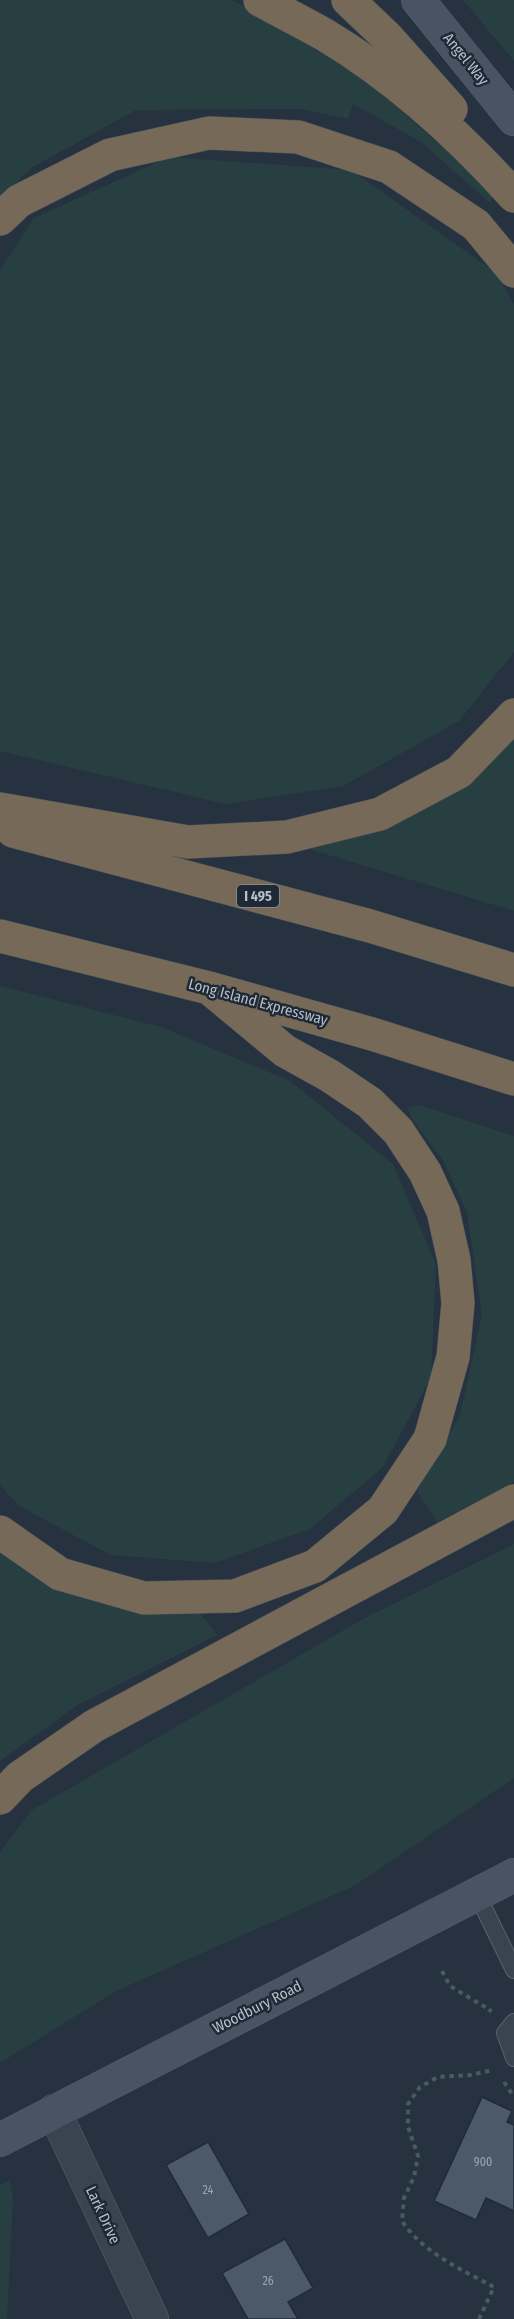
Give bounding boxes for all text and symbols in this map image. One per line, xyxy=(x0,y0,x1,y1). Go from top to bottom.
street label: Angel Way xyxy=(439,29,493,89)
road number: I 495 xyxy=(237,885,279,907)
street label: Long Island Expressway xyxy=(186,975,330,1029)
street label: Woodbury Road xyxy=(210,1977,304,2037)
house number: 900 xyxy=(474,2155,492,2169)
street label: Lark Drive xyxy=(82,2183,124,2247)
house number: 24 xyxy=(203,2183,214,2197)
house number: 26 xyxy=(262,2274,274,2288)

